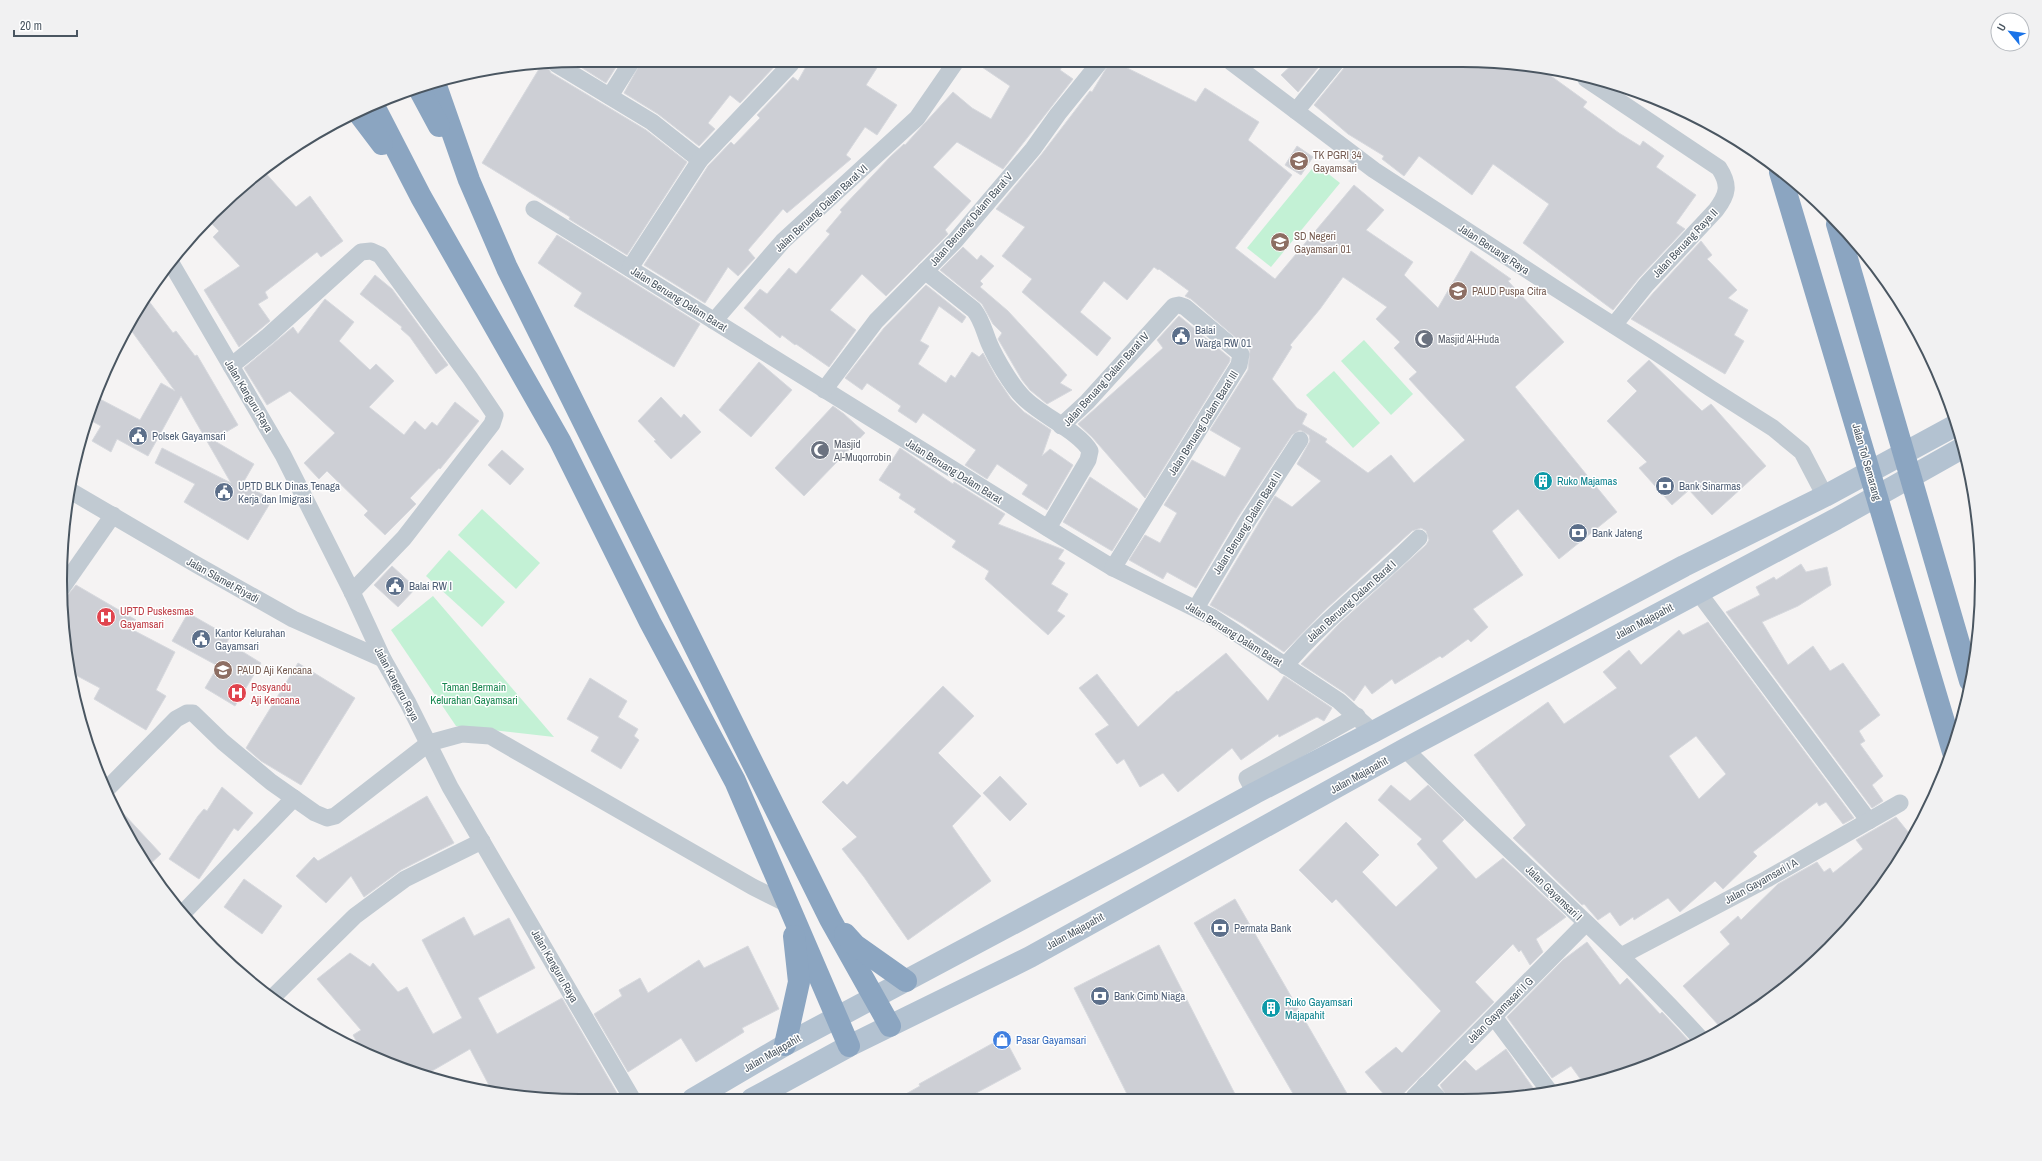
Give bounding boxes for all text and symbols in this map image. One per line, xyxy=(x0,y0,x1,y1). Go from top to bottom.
scale bar xyxy=(14,12,77,38)
north arrow xyxy=(1990,12,2030,52)
text: 20 m xyxy=(20,18,42,34)
text: U xyxy=(1994,21,2009,33)
place label: TK PGRI 34 Gayamsari xyxy=(1313,148,1362,175)
school or university icon: TK PGRI 34 Gayamsari xyxy=(1288,150,1310,172)
street label: Jalan Beruang Dalam Barat VI xyxy=(772,161,870,255)
street label: Jalan Beruang Dalam Barat V xyxy=(927,169,1015,269)
street label: Jalan Beruang Raya II xyxy=(1649,206,1721,280)
street label: Jalan Beruang Raya xyxy=(1456,221,1532,277)
place label: SD Negeri Gayamsari 01 xyxy=(1294,229,1351,256)
school or university icon: SD Negeri Gayamsari 01 xyxy=(1269,231,1291,253)
street label: Jalan Beruang Dalam Barat xyxy=(628,264,730,335)
school or university icon: PAUD Puspa Citra xyxy=(1447,280,1469,302)
place label: PAUD Puspa Citra xyxy=(1472,284,1547,298)
place label: Balai Warga RW 01 xyxy=(1195,323,1251,350)
public building icon: Balai Warga RW 01 xyxy=(1170,325,1192,347)
mosque icon: Masjid Al-Huda xyxy=(1413,328,1435,350)
street label: Jalan Beruang Dalam Barat IV xyxy=(1060,329,1152,429)
place label: Masjid Al-Huda xyxy=(1438,332,1499,346)
street label: Jalan Kanguru Raya xyxy=(222,357,276,435)
street label: Jalan Beruang Dalam Barat III xyxy=(1165,368,1241,478)
street label: Jalan Tol Semarang xyxy=(1849,422,1885,502)
public building icon: Polsek Gayamsari xyxy=(127,425,149,447)
place label: Polsek Gayamsari xyxy=(152,429,226,443)
street label: Jalan Beruang Dalam Barat xyxy=(903,436,1005,507)
place label: Masjid Al-Muqorrobin xyxy=(833,437,891,464)
mosque icon: Masjid Al-Muqorrobin xyxy=(809,439,831,461)
street label: Jalan Beruang Dalam Barat II xyxy=(1210,469,1284,577)
building icon: Ruko Majamas xyxy=(1532,470,1554,492)
place label: Ruko Majamas xyxy=(1557,474,1618,488)
bank icon: Bank Sinarmas xyxy=(1654,475,1676,497)
place label: UPTD BLK Dinas Tenaga Kerja dan Imigrasi xyxy=(238,479,340,506)
place label: Bank Sinarmas xyxy=(1679,479,1741,493)
public building icon: UPTD BLK Dinas Tenaga Kerja dan Imigrasi xyxy=(213,481,235,503)
bank icon: Bank Jateng xyxy=(1567,522,1589,544)
place label: Bank Jateng xyxy=(1592,526,1642,540)
street label: Jalan Slamet Riyadi xyxy=(184,554,262,606)
street label: Jalan Beruang Dalam Barat I xyxy=(1303,557,1399,645)
public building icon: Balai RW I xyxy=(384,575,406,597)
place label: Balai RW I xyxy=(409,579,452,593)
street label: Jalan Beruang Dalam Barat xyxy=(1183,599,1285,670)
street label: Jalan Majapahit xyxy=(1613,600,1676,642)
place label: UPTD Puskesmas Gayamsari xyxy=(120,604,194,631)
hospital icon: UPTD Puskesmas Gayamsari xyxy=(95,606,117,628)
place label: Kantor Kelurahan Gayamsari xyxy=(215,626,285,653)
public building icon: Kantor Kelurahan Gayamsari xyxy=(190,628,212,650)
street label: Jalan Kanguru Raya xyxy=(372,645,422,723)
school or university icon: PAUD Aji Kencana xyxy=(212,659,234,681)
place label: PAUD Aji Kencana xyxy=(237,663,312,677)
place label: Posyandu Aji Kencana xyxy=(250,680,300,707)
park label: Taman Bermain Kelurahan Gayamsari xyxy=(430,680,518,707)
hospital icon: Posyandu Aji Kencana xyxy=(226,682,248,704)
street label: Jalan Majapahit xyxy=(1328,753,1391,797)
street label: Jalan Gayamsari I A xyxy=(1722,855,1801,907)
street label: Jalan Gayamsari I xyxy=(1523,863,1585,923)
street label: Jalan Majapahit xyxy=(1044,909,1107,953)
bank icon: Permata Bank xyxy=(1209,917,1231,939)
place label: Permata Bank xyxy=(1234,921,1292,935)
street label: Jalan Kanguru Raya xyxy=(529,927,581,1005)
street label: Jalan Gayamasari I G xyxy=(1464,974,1536,1046)
bank icon: Bank Cimb Niaga xyxy=(1089,985,1111,1007)
place label: Bank Cimb Niaga xyxy=(1114,989,1185,1003)
place label: Ruko Gayamsari Majapahit xyxy=(1285,995,1353,1022)
building icon: Ruko Gayamsari Majapahit xyxy=(1260,997,1282,1019)
shop icon: Pasar Gayamsari xyxy=(991,1029,1013,1051)
street label: Jalan Majapahit xyxy=(741,1031,803,1075)
place label: Pasar Gayamsari xyxy=(1016,1033,1086,1047)

